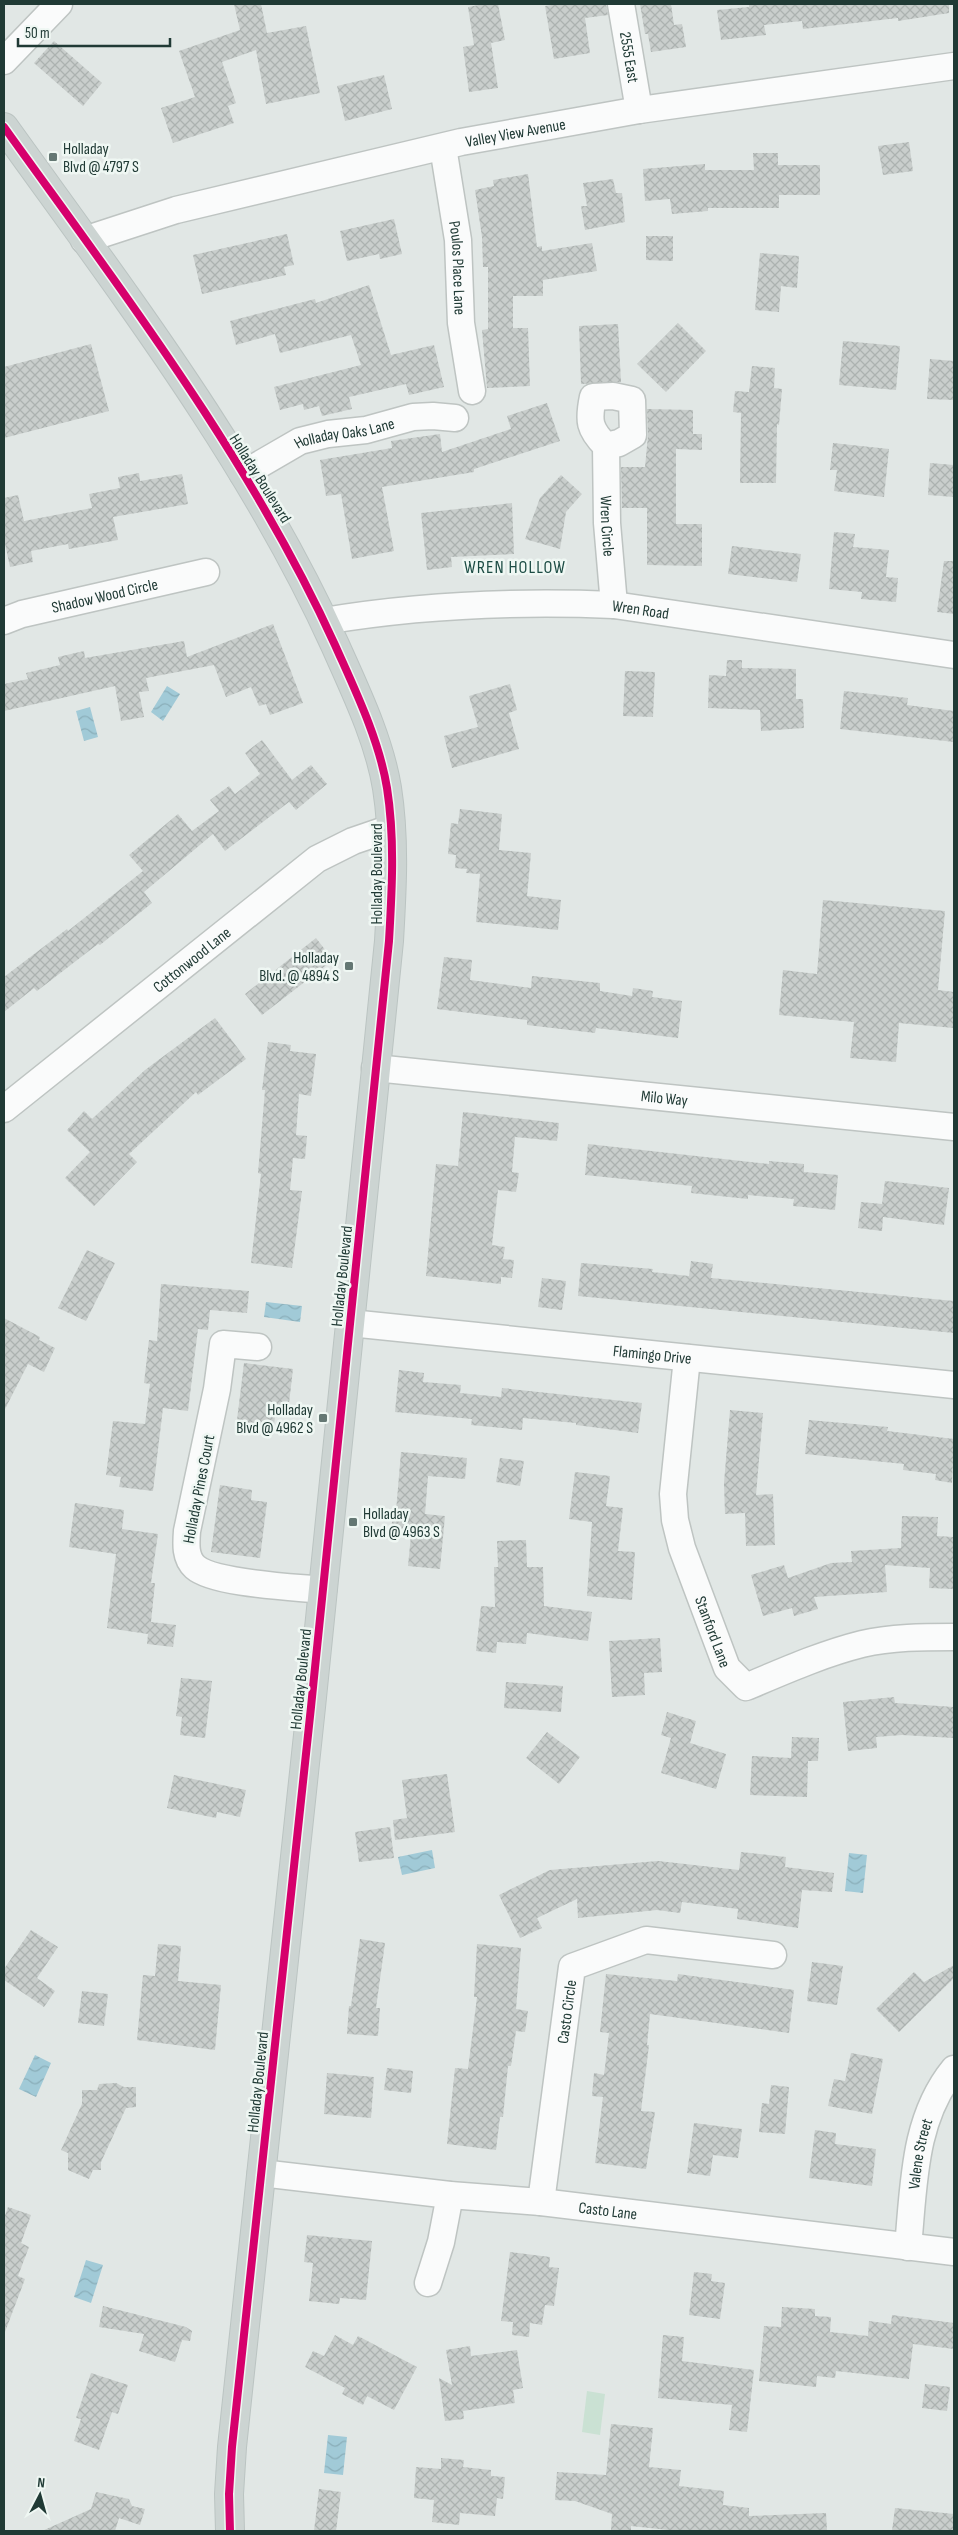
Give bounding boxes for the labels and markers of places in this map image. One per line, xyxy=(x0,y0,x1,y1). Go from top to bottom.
place label: Holladay Blvd @ 4797 S xyxy=(63,140,139,177)
marker: Holladay Blvd @ 4797 S xyxy=(47,151,59,163)
place label: Holladay Blvd. @ 4894 S xyxy=(259,949,339,986)
marker: Holladay Blvd. @ 4894 S xyxy=(343,960,355,972)
place label: Holladay Blvd @ 4962 S xyxy=(236,1401,313,1438)
marker: Holladay Blvd @ 4962 S xyxy=(317,1412,329,1424)
place label: Holladay Blvd @ 4963 S xyxy=(363,1505,440,1542)
marker: Holladay Blvd @ 4963 S xyxy=(347,1516,359,1528)

